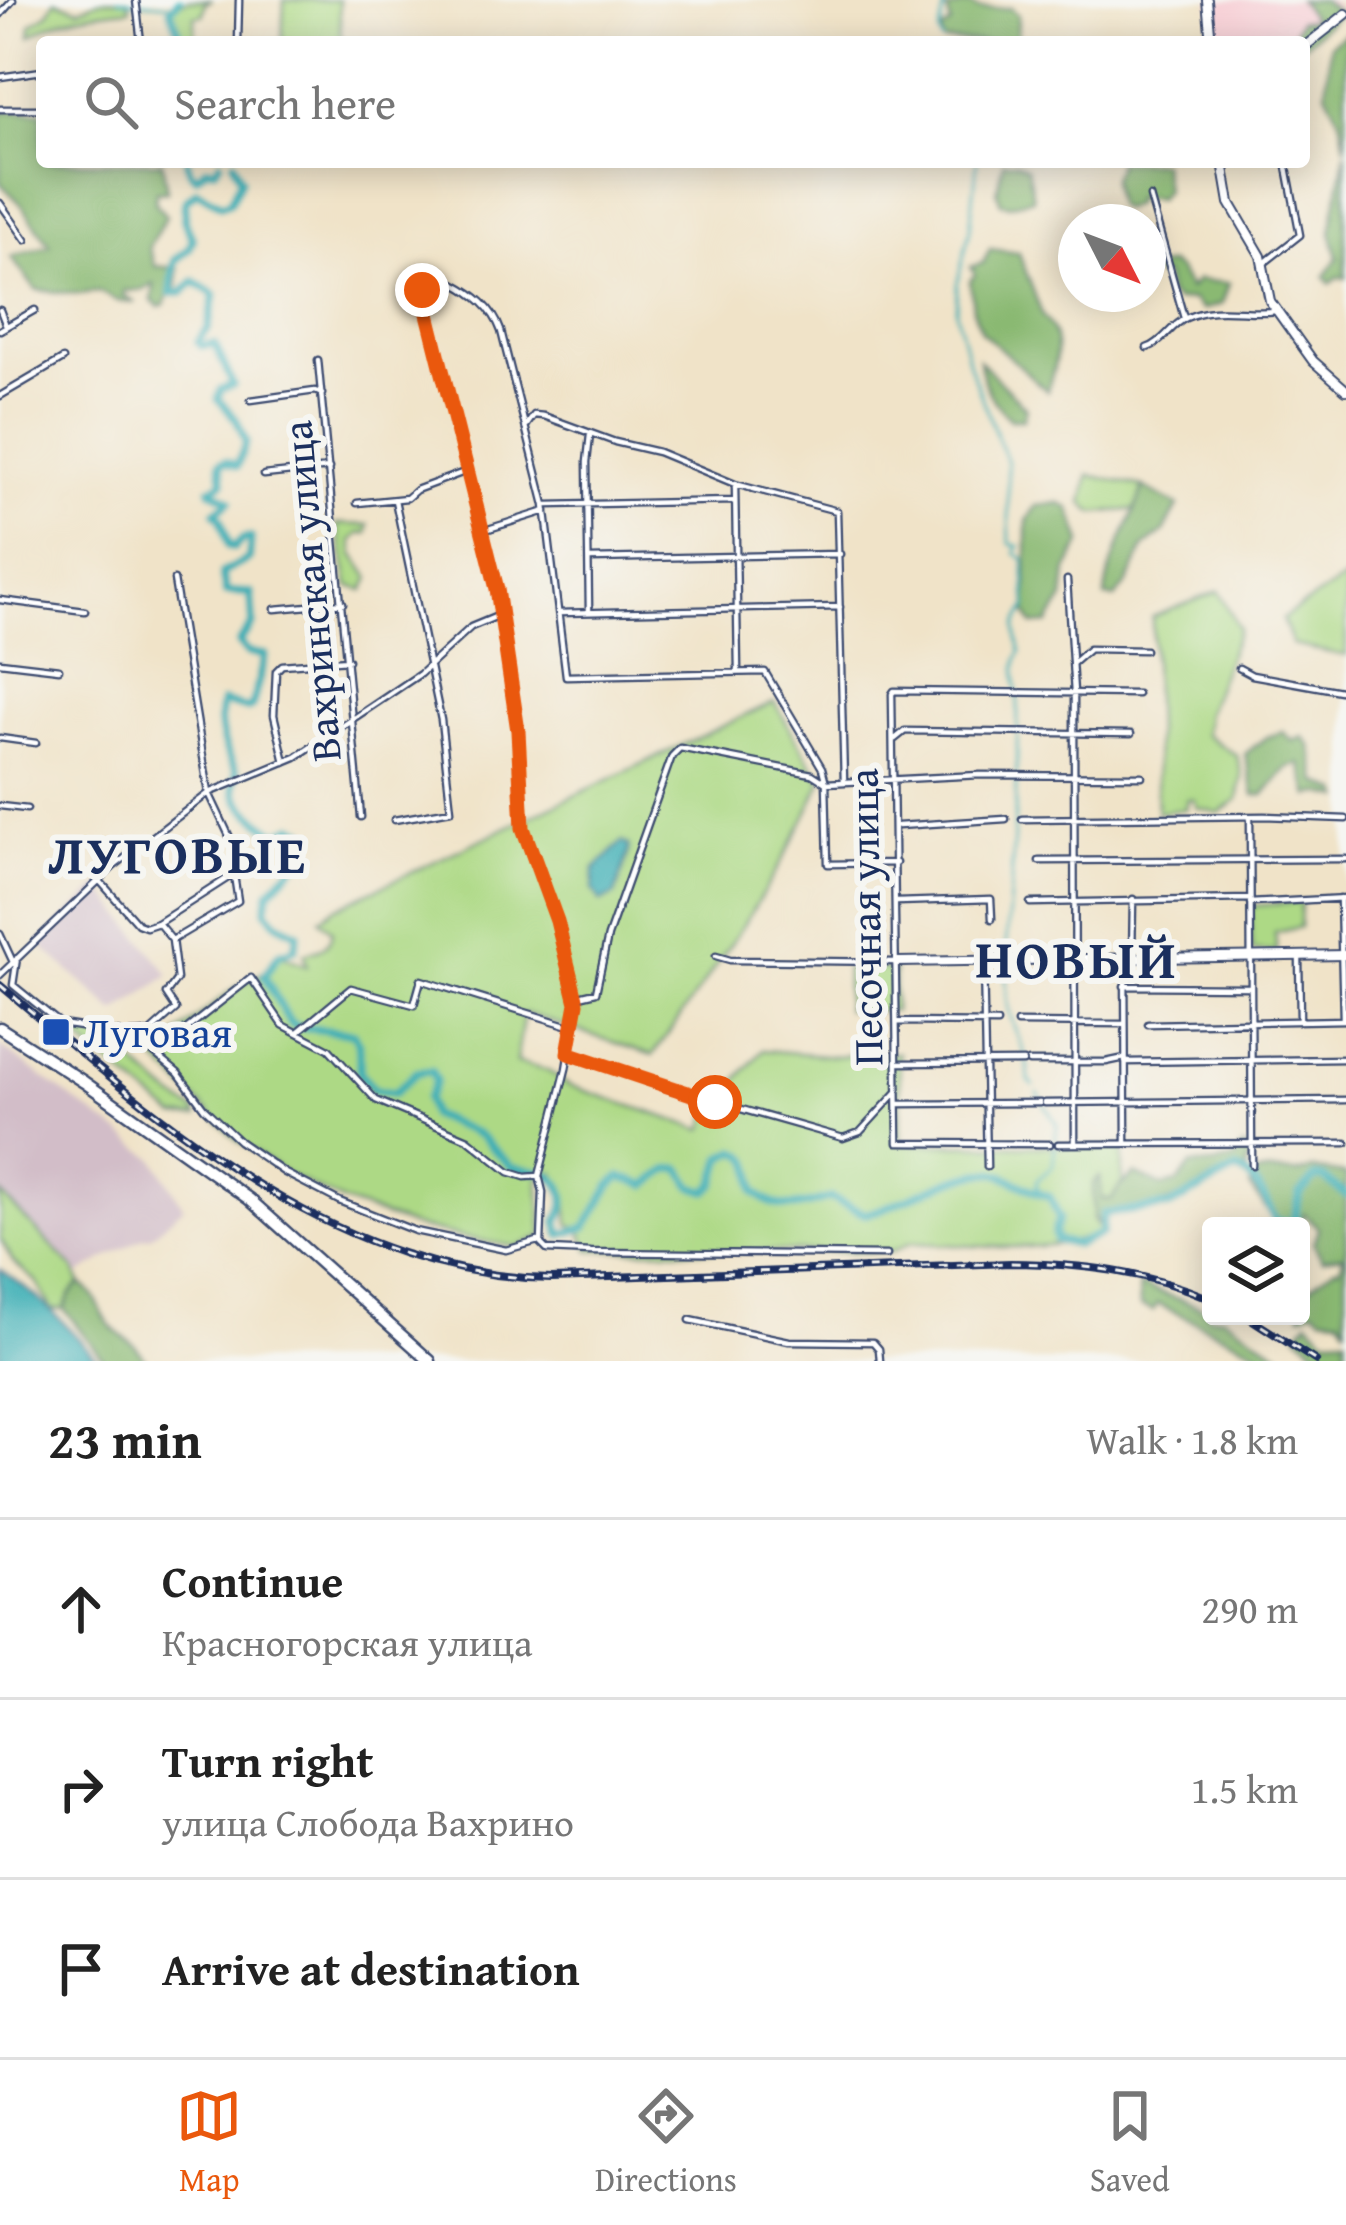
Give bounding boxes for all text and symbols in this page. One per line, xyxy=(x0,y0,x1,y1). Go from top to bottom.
search box xyxy=(36,36,1310,168)
icon: search xyxy=(78,69,144,135)
text: Search here xyxy=(174,70,396,135)
north arrow xyxy=(1058,204,1166,312)
route end xyxy=(395,263,449,317)
street label: Вахринская улица xyxy=(265,418,356,764)
street label: Песочная улица xyxy=(831,768,898,1066)
district label: ЛУГОВЫЕ xyxy=(48,814,308,893)
district label: НОВЫЙ xyxy=(975,919,1179,998)
place label: Луговая xyxy=(83,1001,232,1062)
marker: Луговая xyxy=(40,1016,72,1048)
route start xyxy=(688,1075,742,1129)
map controls xyxy=(1202,1217,1310,1325)
button: layers xyxy=(1202,1217,1310,1325)
text: 23 min xyxy=(48,1402,202,1477)
text: Walk · 1.8 km xyxy=(1086,1411,1298,1468)
text: Continue xyxy=(162,1548,343,1613)
icon: ahead xyxy=(48,1576,114,1642)
text: 290 m xyxy=(1201,1580,1298,1637)
text: Красногорская улица xyxy=(162,1613,533,1670)
text: Turn right xyxy=(162,1728,374,1793)
icon: right xyxy=(48,1756,114,1822)
text: 1.5 km xyxy=(1191,1760,1298,1817)
text: улица Слобода Вахрино xyxy=(162,1793,574,1850)
icon: arrive xyxy=(48,1936,114,2002)
text: Arrive at destination xyxy=(162,1936,580,2001)
tab: Map xyxy=(176,2083,242,2203)
tab: Directions xyxy=(595,2083,737,2203)
tab: Saved xyxy=(1090,2083,1170,2203)

